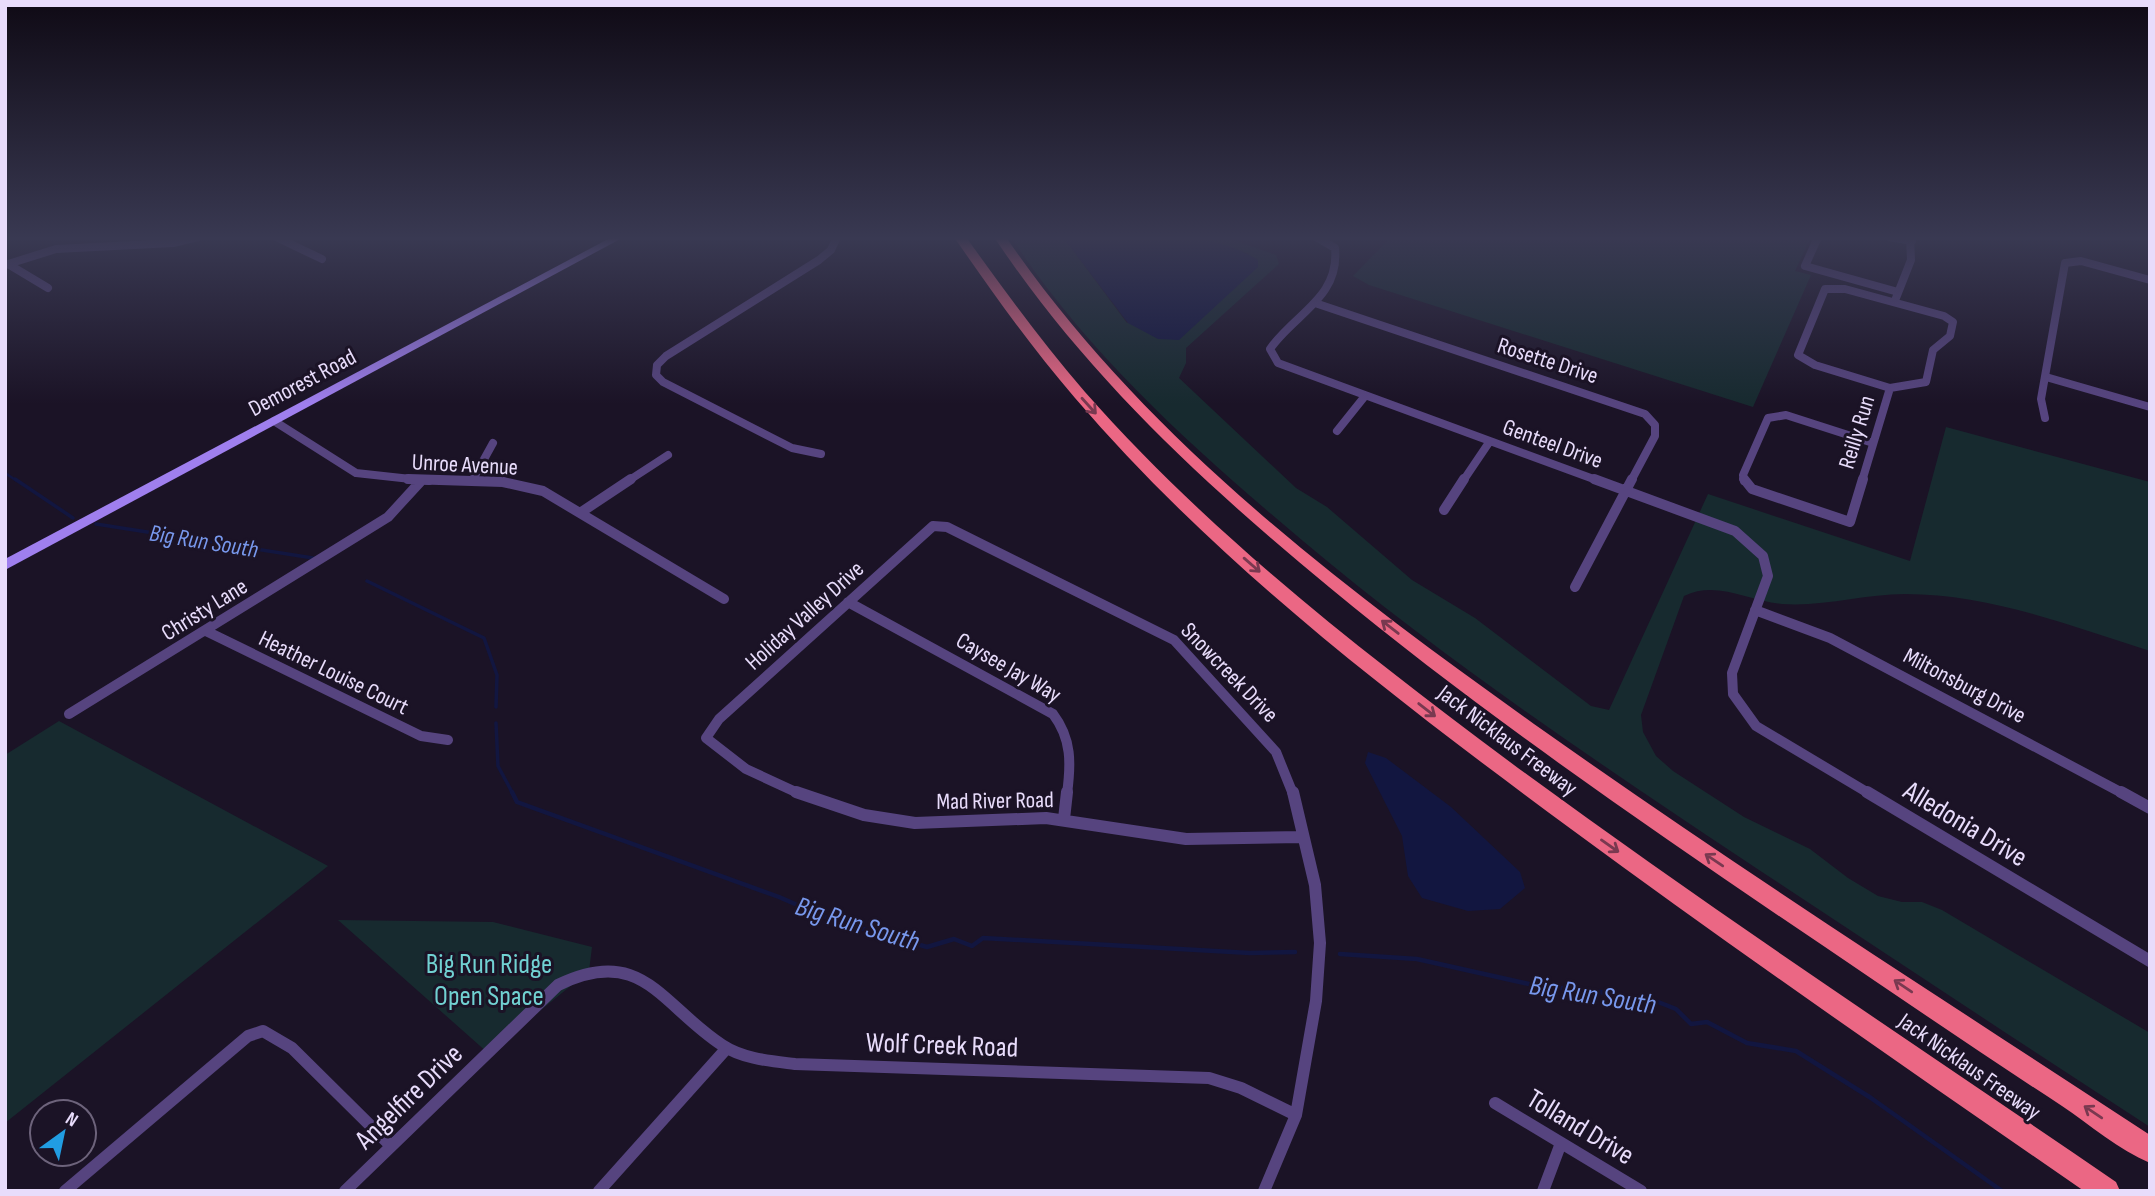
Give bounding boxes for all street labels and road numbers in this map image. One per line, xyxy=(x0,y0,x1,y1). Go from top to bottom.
street label: Rosette Drive xyxy=(1494,332,1602,390)
street label: Demorest Road xyxy=(244,343,361,423)
street label: Reilly Run xyxy=(1833,392,1881,472)
street label: Genteel Drive xyxy=(1499,413,1606,475)
street label: Unroe Avenue xyxy=(411,448,519,482)
street label: Holiday Valley Drive xyxy=(740,555,870,676)
street label: Christy Lane xyxy=(156,572,253,647)
street label: Snowcreek Drive xyxy=(1175,617,1284,729)
street label: Heather Louise Court xyxy=(254,625,413,721)
street label: Caysee Jay Way xyxy=(951,627,1066,709)
street label: Miltonsburg Drive xyxy=(1898,642,2031,730)
street label: Jack Nicklaus Freeway xyxy=(1431,679,1583,802)
street label: Alledonia Drive xyxy=(1896,774,2033,874)
street label: Mad River Road xyxy=(936,786,1054,816)
street label: Jack Nicklaus Freeway xyxy=(1892,1007,2046,1126)
street label: Wolf Creek Road xyxy=(865,1026,1019,1065)
street label: Angelfire Drive xyxy=(348,1038,470,1157)
street label: Tolland Drive xyxy=(1521,1082,1640,1172)

